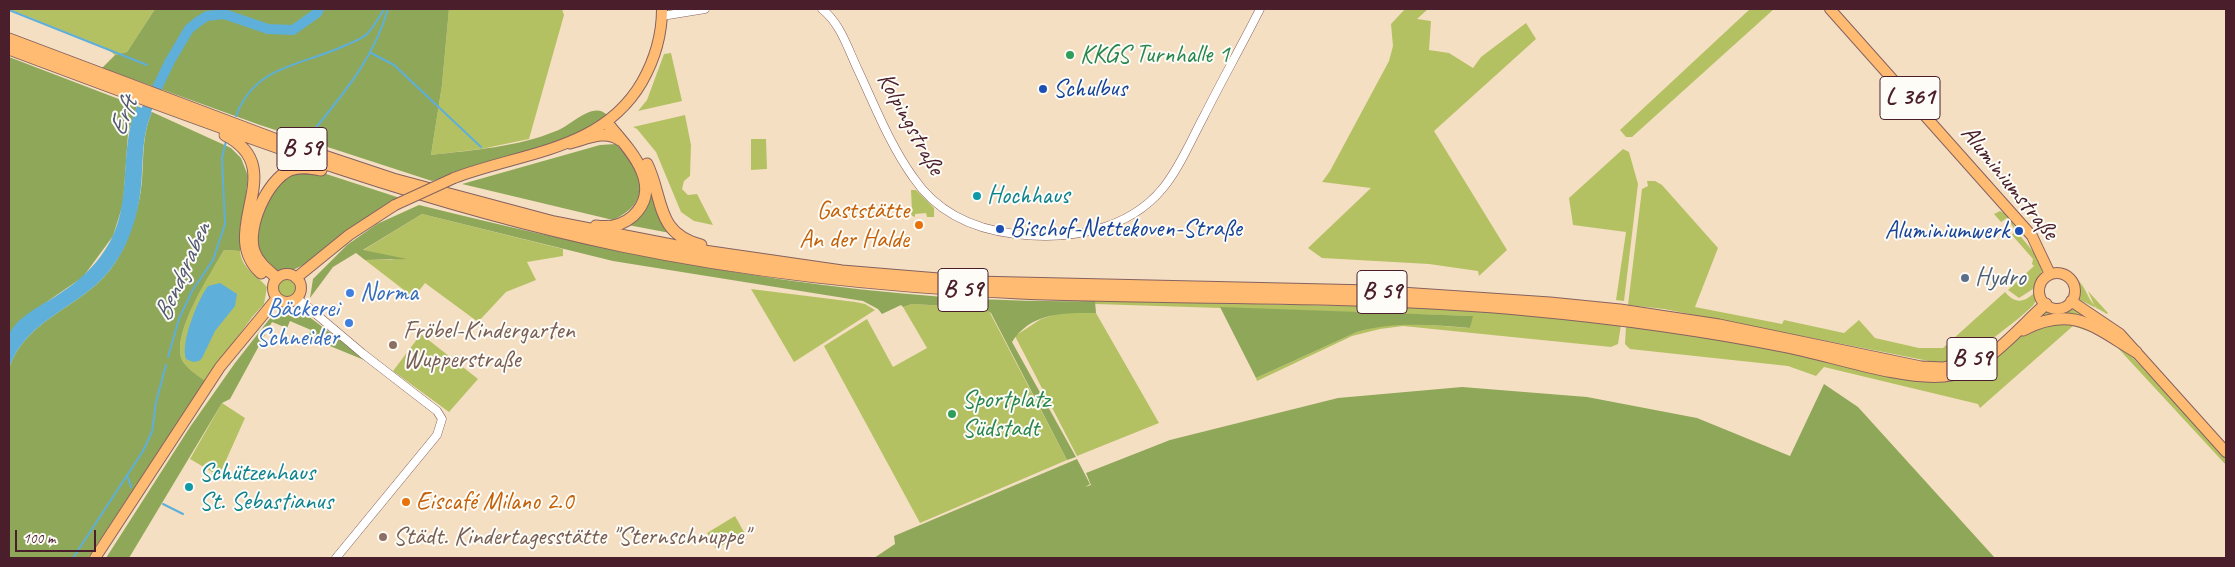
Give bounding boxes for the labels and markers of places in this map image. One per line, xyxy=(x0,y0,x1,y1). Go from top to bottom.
place label: KKGS Turnhalle 1 xyxy=(1080,40,1229,70)
marker: KKGS Turnhalle 1 xyxy=(1064,49,1076,61)
place label: Schulbus xyxy=(1053,74,1127,104)
marker: Schulbus xyxy=(1037,83,1049,95)
place label: Hochhaus xyxy=(987,181,1069,211)
marker: Hochhaus xyxy=(971,190,983,202)
place label: Gaststätte An der Halde xyxy=(799,196,909,255)
place label: Bischof-Nettekoven-Straße xyxy=(1010,214,1242,244)
place label: Aluminiumwerk xyxy=(1885,216,2009,246)
marker: Gaststätte An der Halde xyxy=(913,219,925,231)
marker: Bischof-Nettekoven-Straße xyxy=(994,223,1006,235)
marker: Aluminiumwerk xyxy=(2013,225,2025,237)
place label: Hydro xyxy=(1975,263,2025,293)
marker: Hydro xyxy=(1959,272,1971,284)
place label: Norma xyxy=(360,278,418,308)
marker: Norma xyxy=(344,287,356,299)
place label: Bäckerei Schneider xyxy=(256,294,339,353)
place label: Fröbel-Kindergarten Wupperstraße xyxy=(403,316,575,375)
marker: Bäckerei Schneider xyxy=(343,317,355,329)
marker: Fröbel-Kindergarten Wupperstraße xyxy=(387,339,399,351)
place label: Sportplatz Südstadt xyxy=(962,385,1050,444)
marker: Sportplatz Südstadt xyxy=(946,408,958,420)
place label: Schützenhaus St. Sebastianus xyxy=(199,458,333,517)
marker: Schützenhaus St. Sebastianus xyxy=(183,481,195,493)
place label: Eiscafé Milano 2.0 xyxy=(416,487,573,517)
marker: Eiscafé Milano 2.0 xyxy=(400,496,412,508)
place label: Städt. Kindertagesstätte "Sternschnuppe" xyxy=(393,522,749,552)
marker: Städt. Kindertagesstätte "Sternschnuppe" xyxy=(377,531,389,543)

